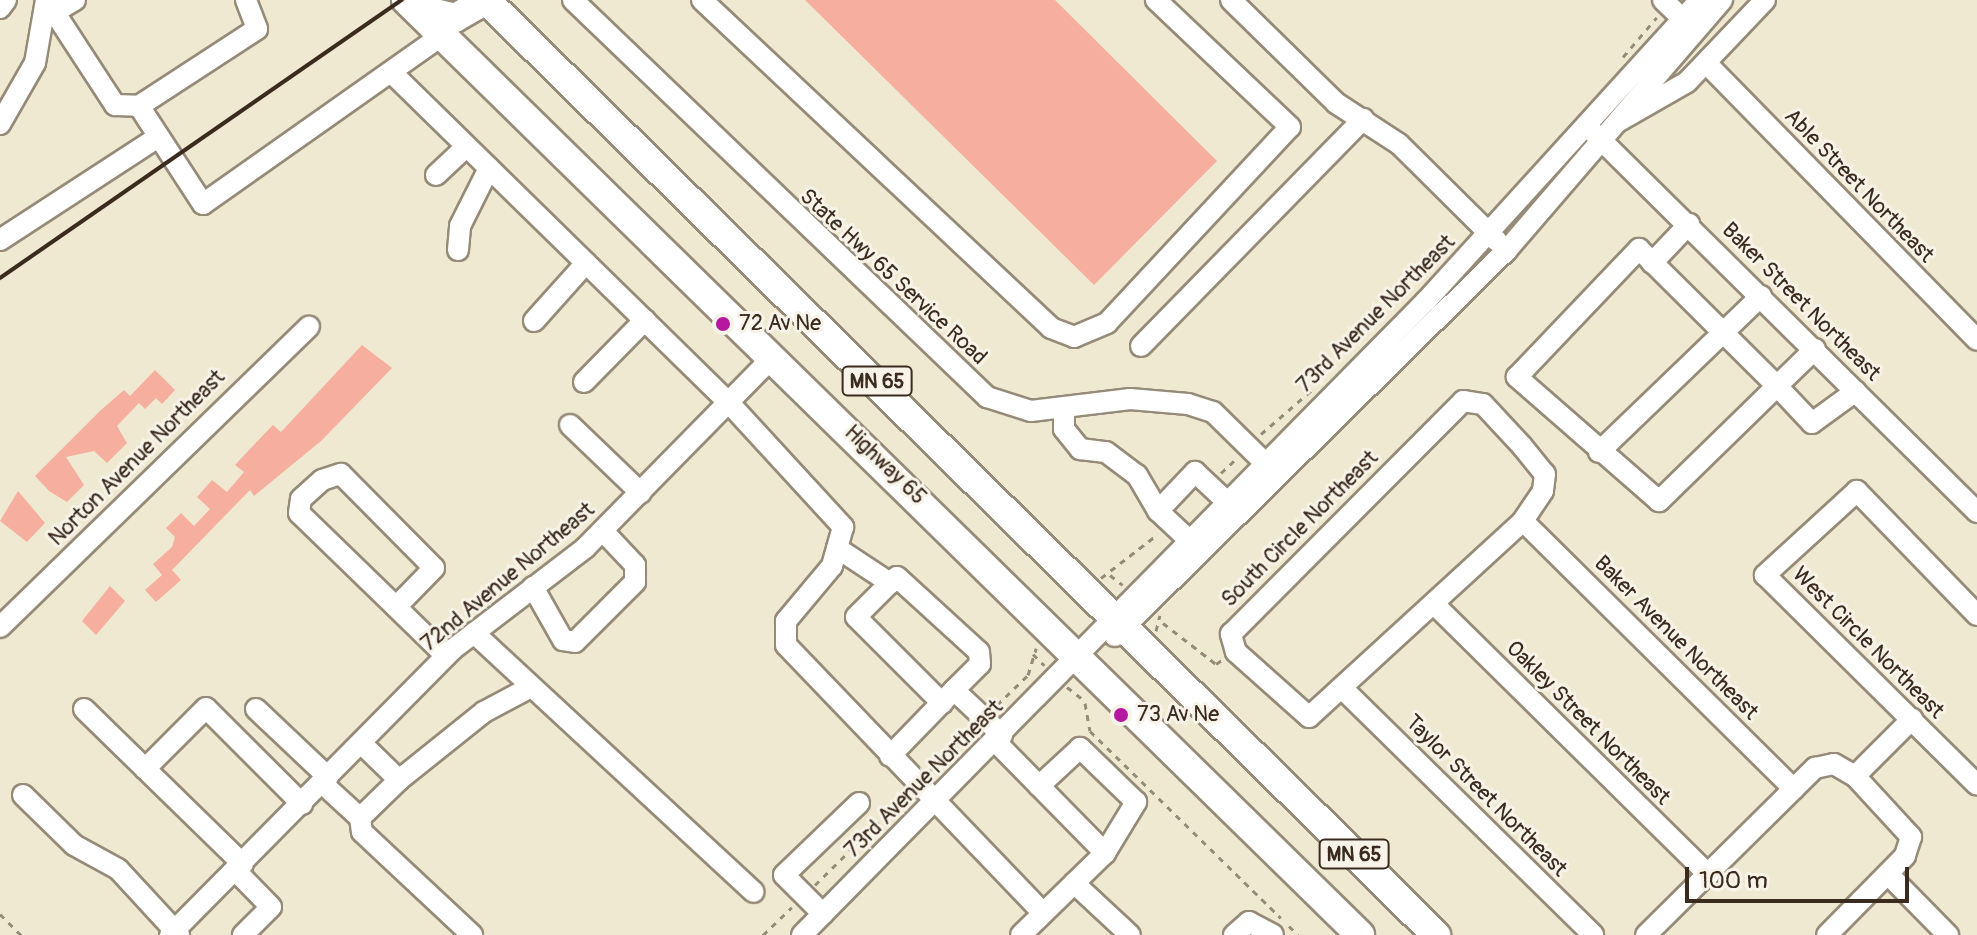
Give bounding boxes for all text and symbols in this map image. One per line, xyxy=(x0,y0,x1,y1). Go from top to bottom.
street label: Able Street Northeast xyxy=(1779,104,1939,268)
street label: State Hwy 65 Service Road xyxy=(794,183,992,371)
street label: Baker Street Northeast xyxy=(1716,217,1886,387)
street label: 73rd Avenue Northeast xyxy=(1291,229,1461,399)
place label: 72 Av Ne xyxy=(739,311,821,337)
marker: 72 Av Ne xyxy=(714,315,732,333)
street label: Norton Avenue Northeast xyxy=(43,364,231,552)
road number: MN 65 xyxy=(841,365,913,397)
street label: Highway 65 xyxy=(839,420,931,510)
street label: South Circle Northeast xyxy=(1216,445,1384,613)
street label: 72nd Avenue Northeast xyxy=(416,497,600,657)
street label: Baker Avenue Northeast xyxy=(1588,550,1764,726)
street label: West Circle Northeast xyxy=(1787,562,1949,724)
street label: Oakley Street Northeast xyxy=(1500,635,1676,811)
street label: 73rd Avenue Northeast xyxy=(839,694,1009,864)
place label: 73 Av Ne xyxy=(1137,702,1219,728)
marker: 73 Av Ne xyxy=(1112,706,1130,724)
street label: Taylor Street Northeast xyxy=(1400,710,1572,882)
road number: MN 65 xyxy=(1318,838,1390,870)
scale bar xyxy=(1689,851,1913,901)
text: 100 m xyxy=(1699,866,1768,895)

